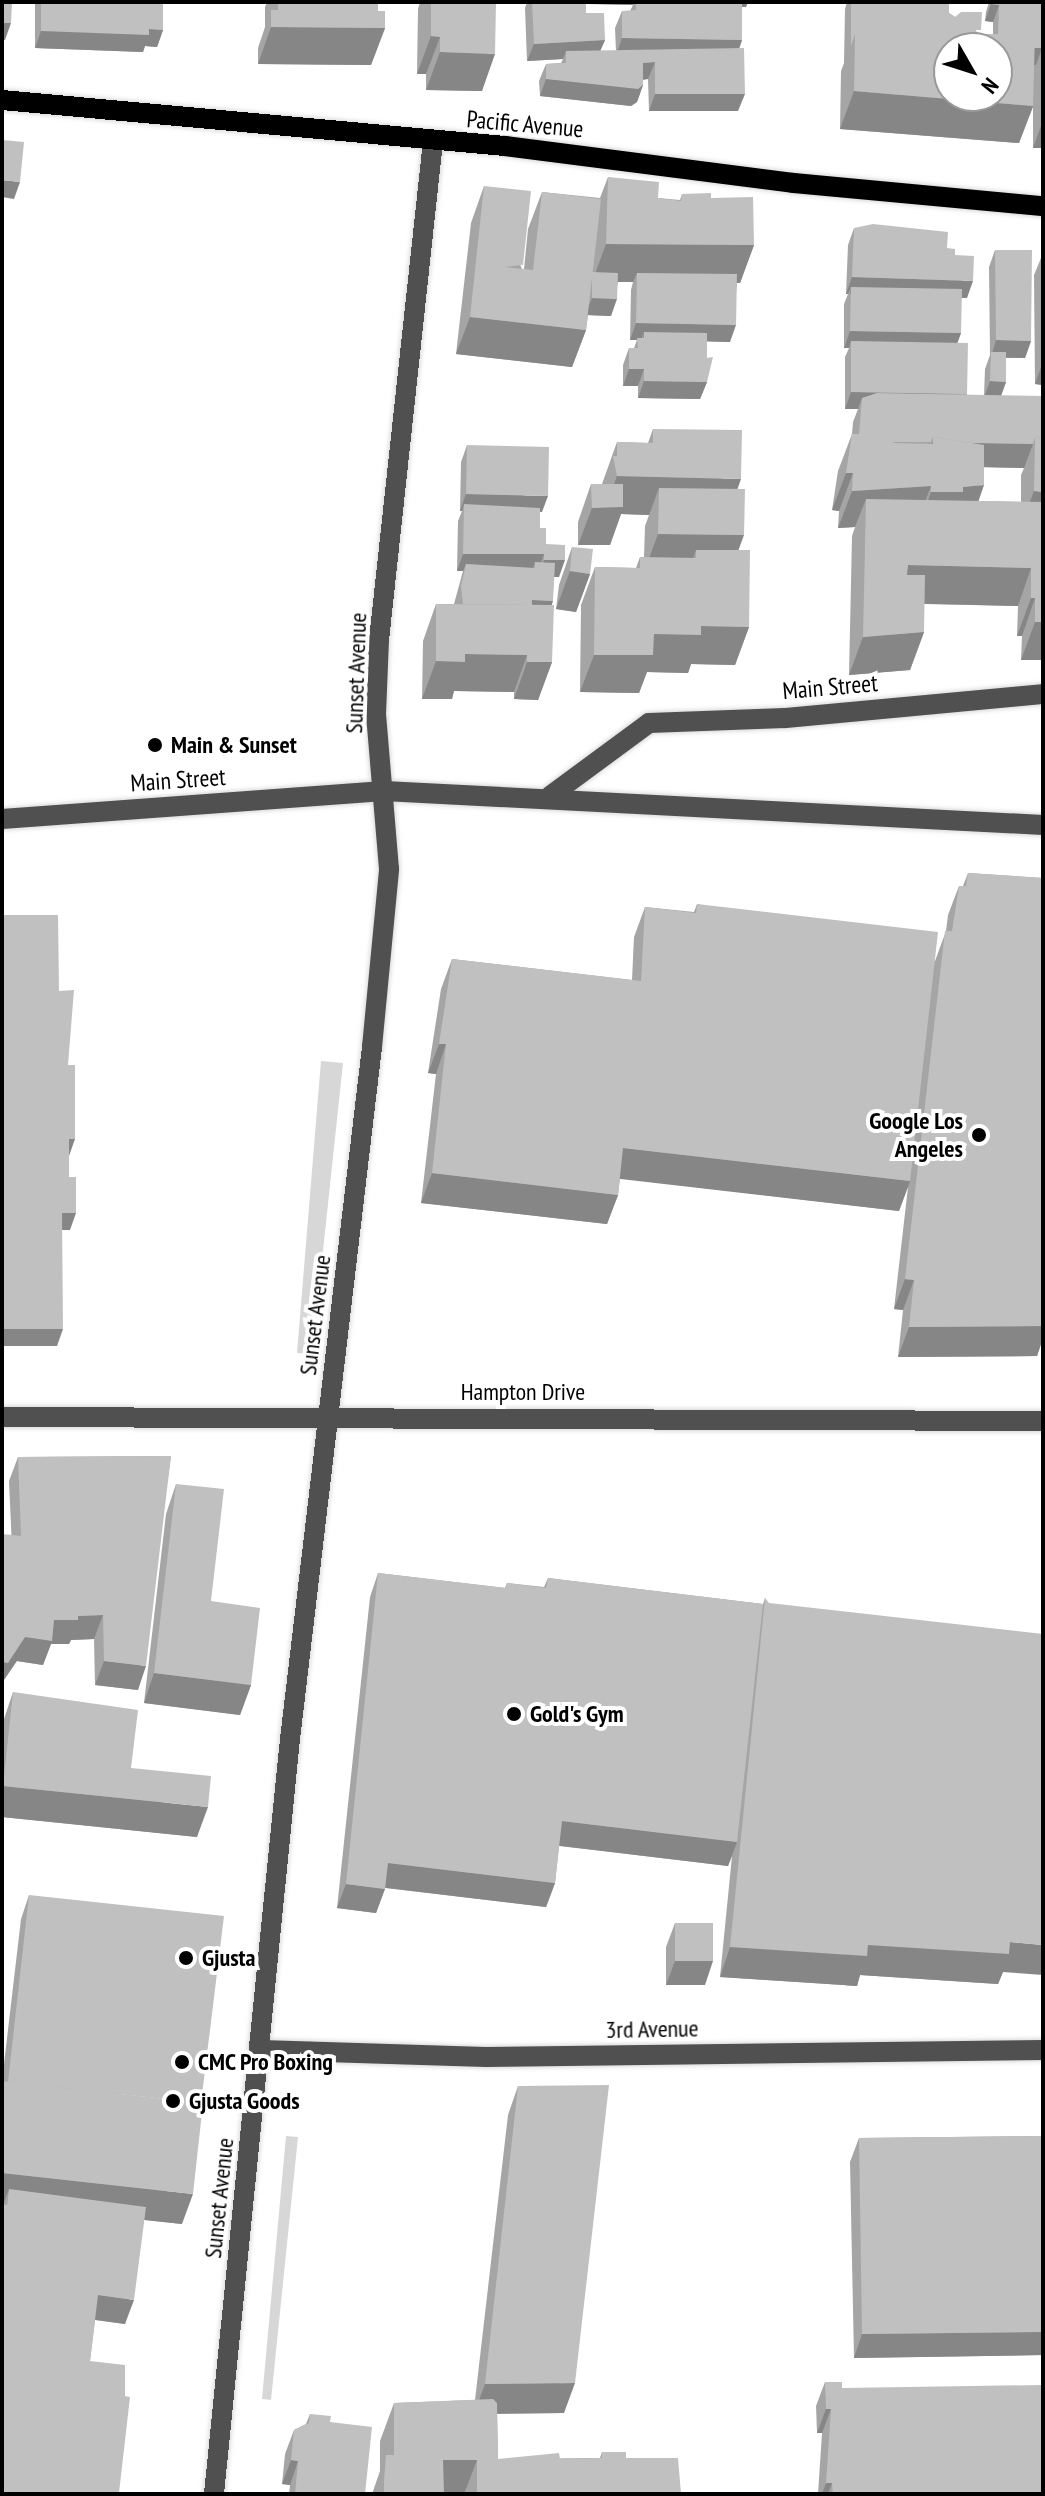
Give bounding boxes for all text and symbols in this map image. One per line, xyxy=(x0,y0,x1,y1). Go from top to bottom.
north arrow xyxy=(933,32,1013,112)
text: N xyxy=(975,72,1005,99)
street label: Pacific Avenue xyxy=(465,104,585,144)
street label: Sunset Avenue xyxy=(339,612,373,734)
street label: Main Street xyxy=(781,668,879,706)
place label: Main & Sunset xyxy=(171,731,297,759)
marker: Main & Sunset xyxy=(146,736,164,754)
street label: Main Street xyxy=(129,762,227,798)
place label: Google Los Angeles xyxy=(869,1107,963,1163)
marker: Google Los Angeles xyxy=(970,1126,988,1144)
street label: Sunset Avenue xyxy=(293,1253,337,1377)
street label: Hampton Drive xyxy=(461,1378,585,1406)
place label: Gold's Gym xyxy=(530,1700,624,1728)
marker: Gold's Gym xyxy=(505,1705,523,1723)
place label: Gjusta xyxy=(202,1944,255,1972)
marker: Gjusta xyxy=(177,1949,195,1967)
street label: 3rd Avenue xyxy=(605,2014,699,2044)
place label: CMC Pro Boxing xyxy=(198,2048,334,2076)
marker: CMC Pro Boxing xyxy=(173,2053,191,2071)
place label: Gjusta Goods xyxy=(189,2087,300,2115)
marker: Gjusta Goods xyxy=(164,2092,182,2110)
street label: Sunset Avenue xyxy=(198,2136,240,2260)

